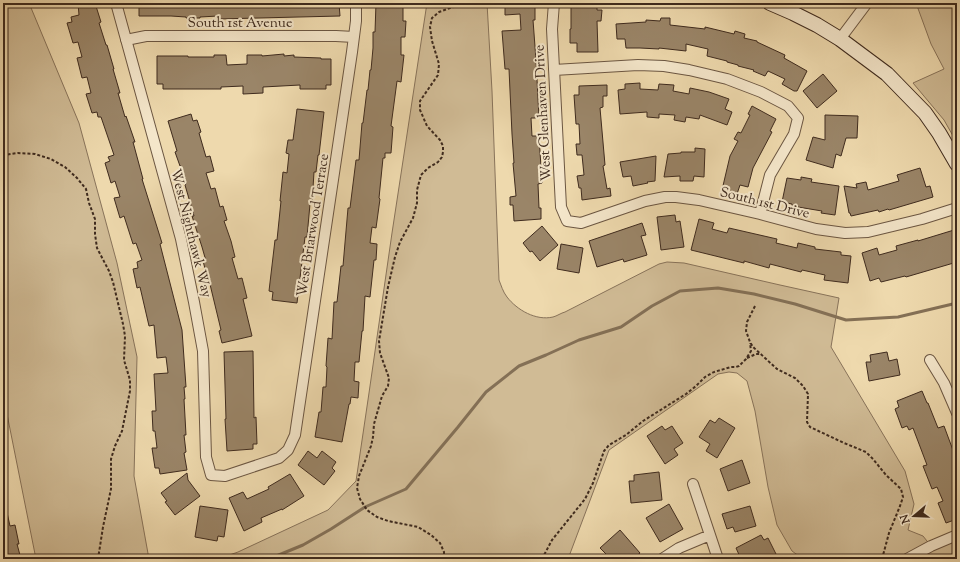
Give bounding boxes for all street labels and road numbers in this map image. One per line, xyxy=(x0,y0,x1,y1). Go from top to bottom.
street label: South 1st Avenue xyxy=(188,14,292,34)
street label: West Glenhaven Drive xyxy=(530,44,558,182)
street label: West Briarwood Terrace xyxy=(293,152,335,298)
street label: West Nighthawk Way xyxy=(164,167,216,300)
street label: South 1st Drive xyxy=(718,183,811,225)

